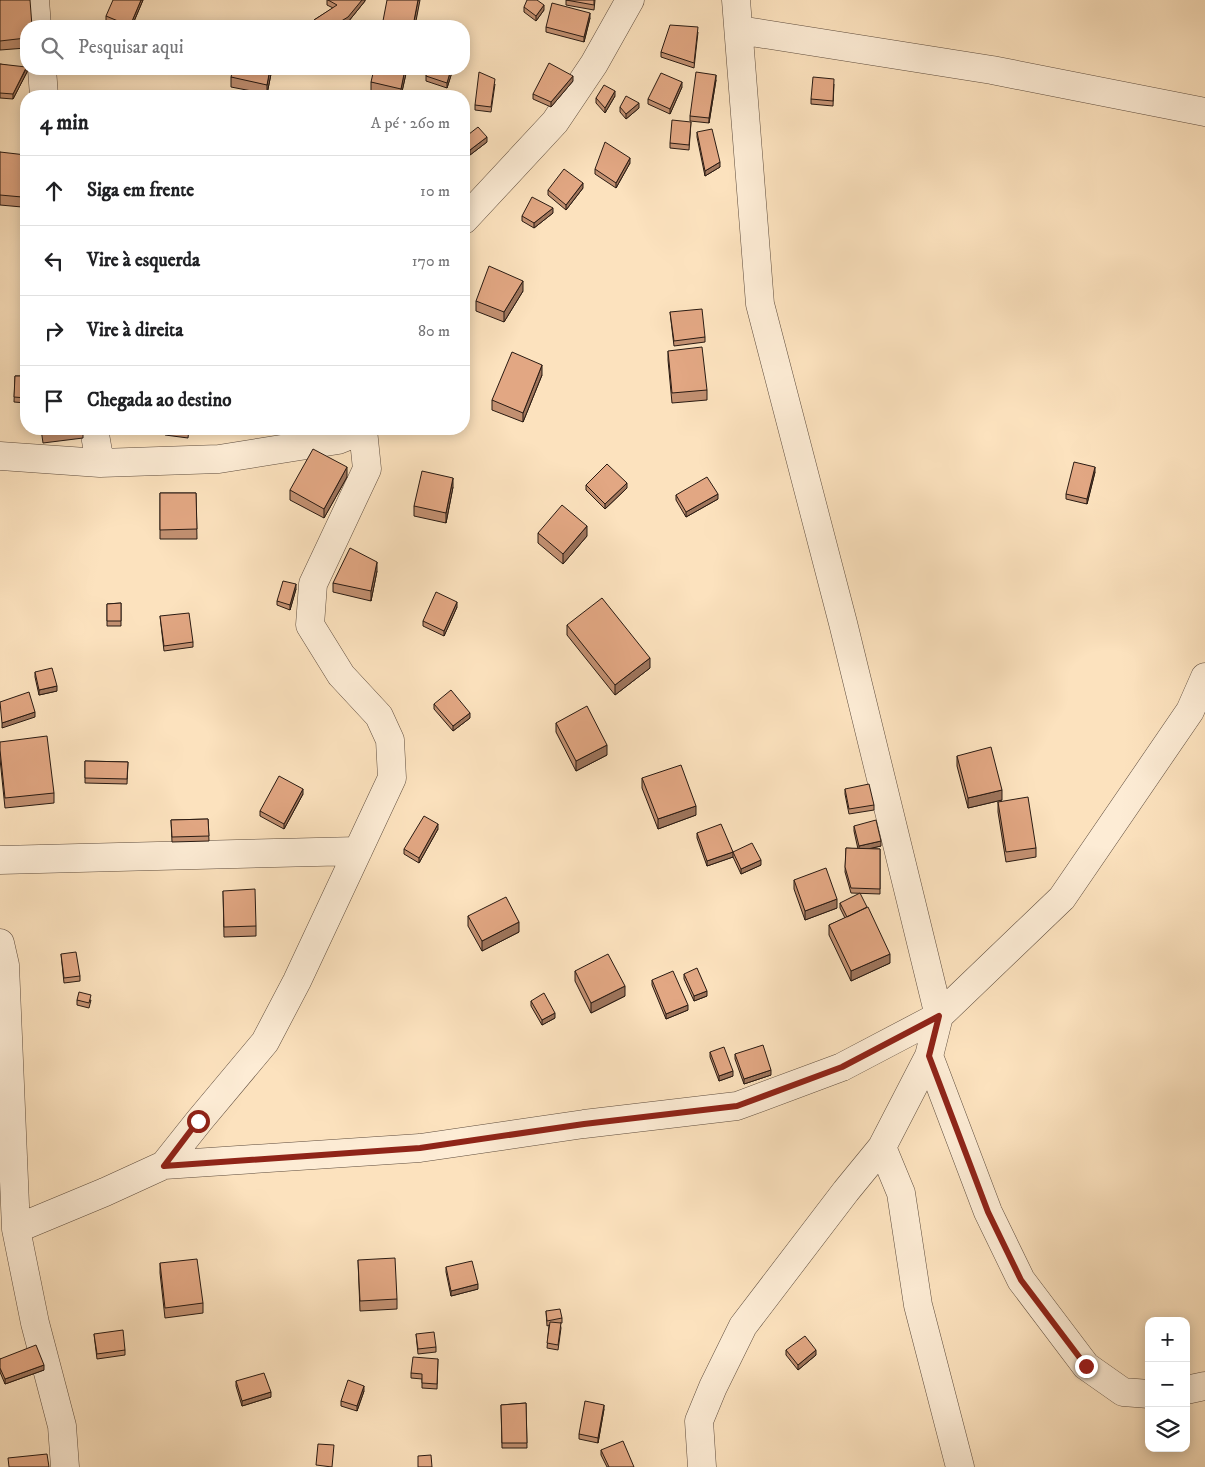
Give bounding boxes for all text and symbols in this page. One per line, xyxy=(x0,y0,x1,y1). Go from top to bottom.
search box xyxy=(20,20,470,75)
icon: search xyxy=(38,34,66,62)
text: Pesquisar aqui xyxy=(78,36,184,59)
text: 4 min xyxy=(40,110,89,136)
text: A pé · 260 m xyxy=(371,113,450,133)
icon: ahead xyxy=(40,177,68,205)
text: Siga em frente xyxy=(87,179,194,202)
text: 10 m xyxy=(420,181,450,201)
icon: left xyxy=(40,247,68,275)
text: Vire à esquerda xyxy=(87,249,200,272)
text: 170 m xyxy=(412,251,450,271)
icon: right xyxy=(40,317,68,345)
text: Vire à direita xyxy=(87,319,183,342)
text: 80 m xyxy=(418,321,450,341)
icon: arrive xyxy=(40,387,68,415)
text: Chegada ao destino xyxy=(87,389,232,412)
route start xyxy=(187,1110,210,1133)
map controls xyxy=(1145,1317,1190,1452)
button: + xyxy=(1145,1317,1190,1362)
route end xyxy=(1075,1355,1098,1378)
button: − xyxy=(1145,1362,1190,1407)
button: layers xyxy=(1145,1407,1190,1452)

